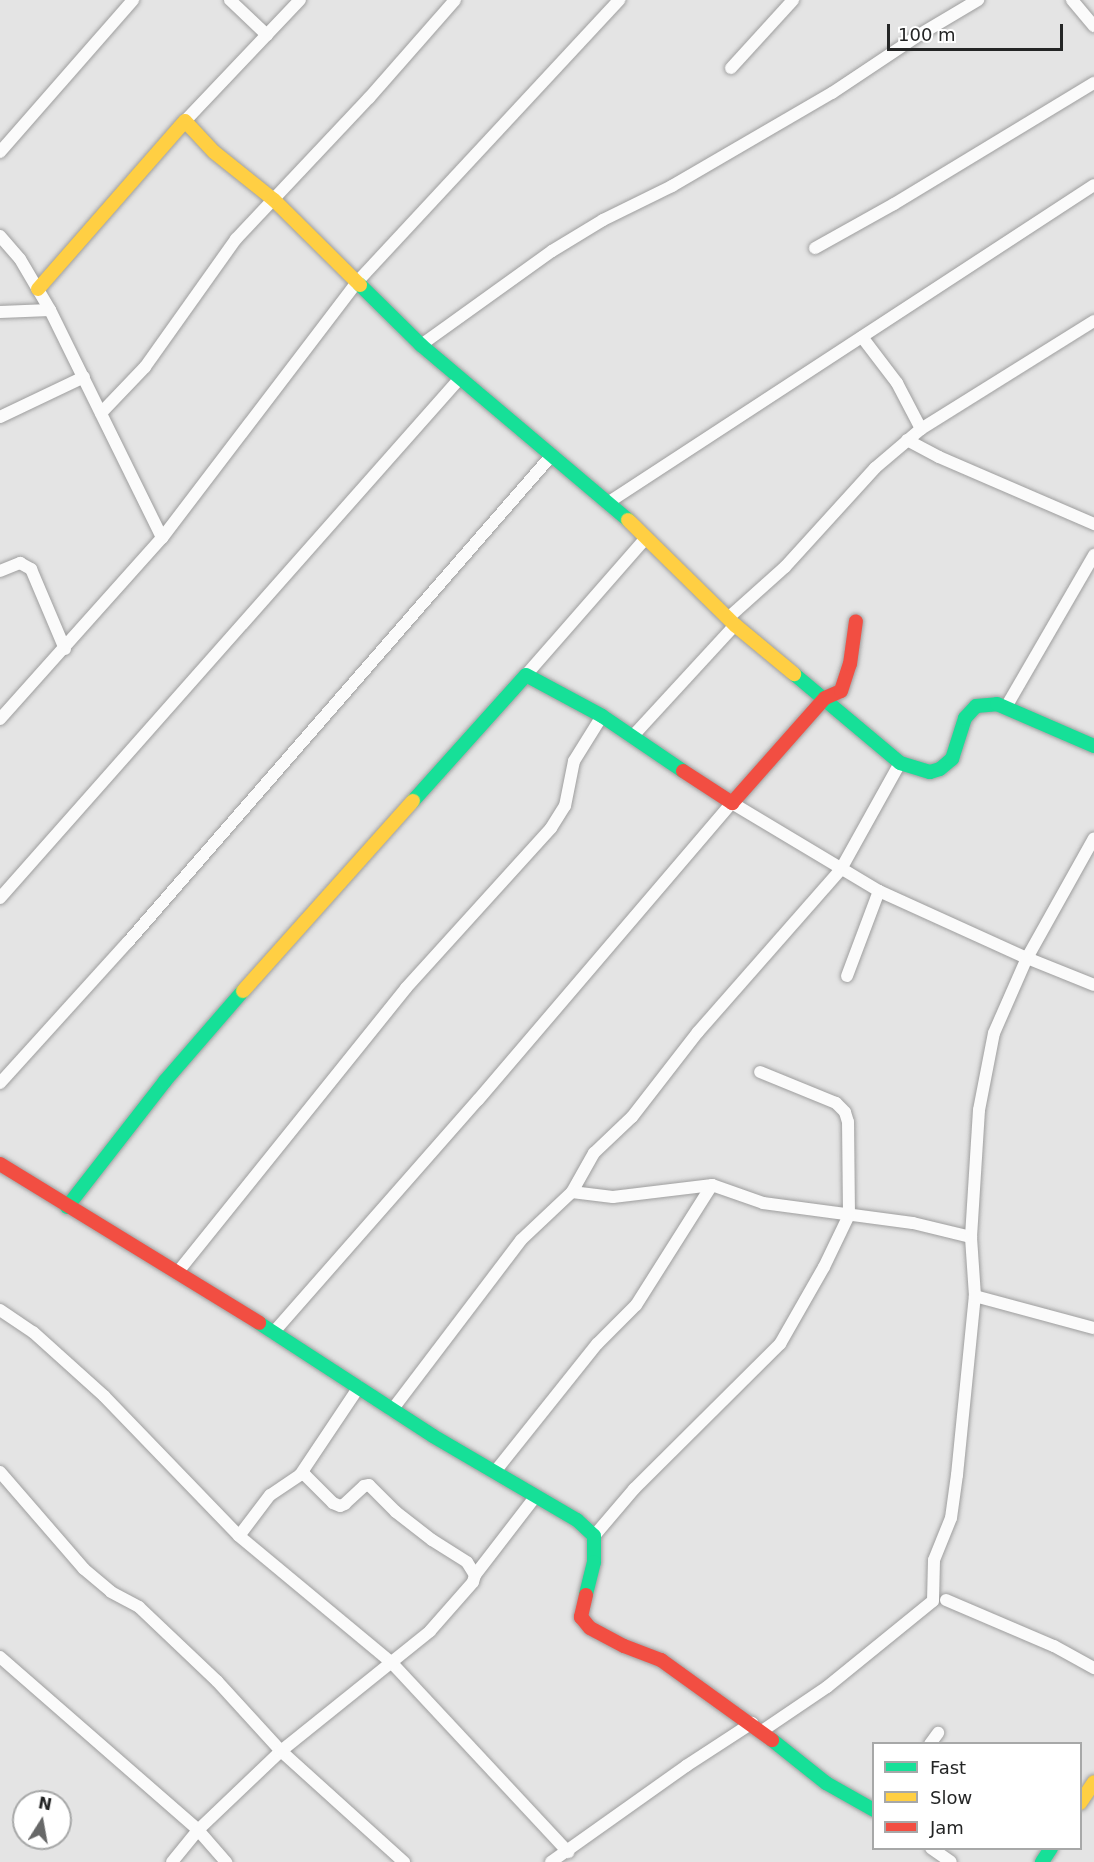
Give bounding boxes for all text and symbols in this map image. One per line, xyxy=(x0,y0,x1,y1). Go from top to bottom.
scale bar xyxy=(890,12,1066,50)
text: 100 m xyxy=(898,24,956,45)
legend xyxy=(872,1742,1082,1850)
text: Fast xyxy=(930,1757,966,1778)
text: Slow xyxy=(930,1787,972,1808)
north arrow xyxy=(12,1790,72,1850)
text: N xyxy=(37,1793,54,1814)
text: Jam xyxy=(930,1817,964,1838)

